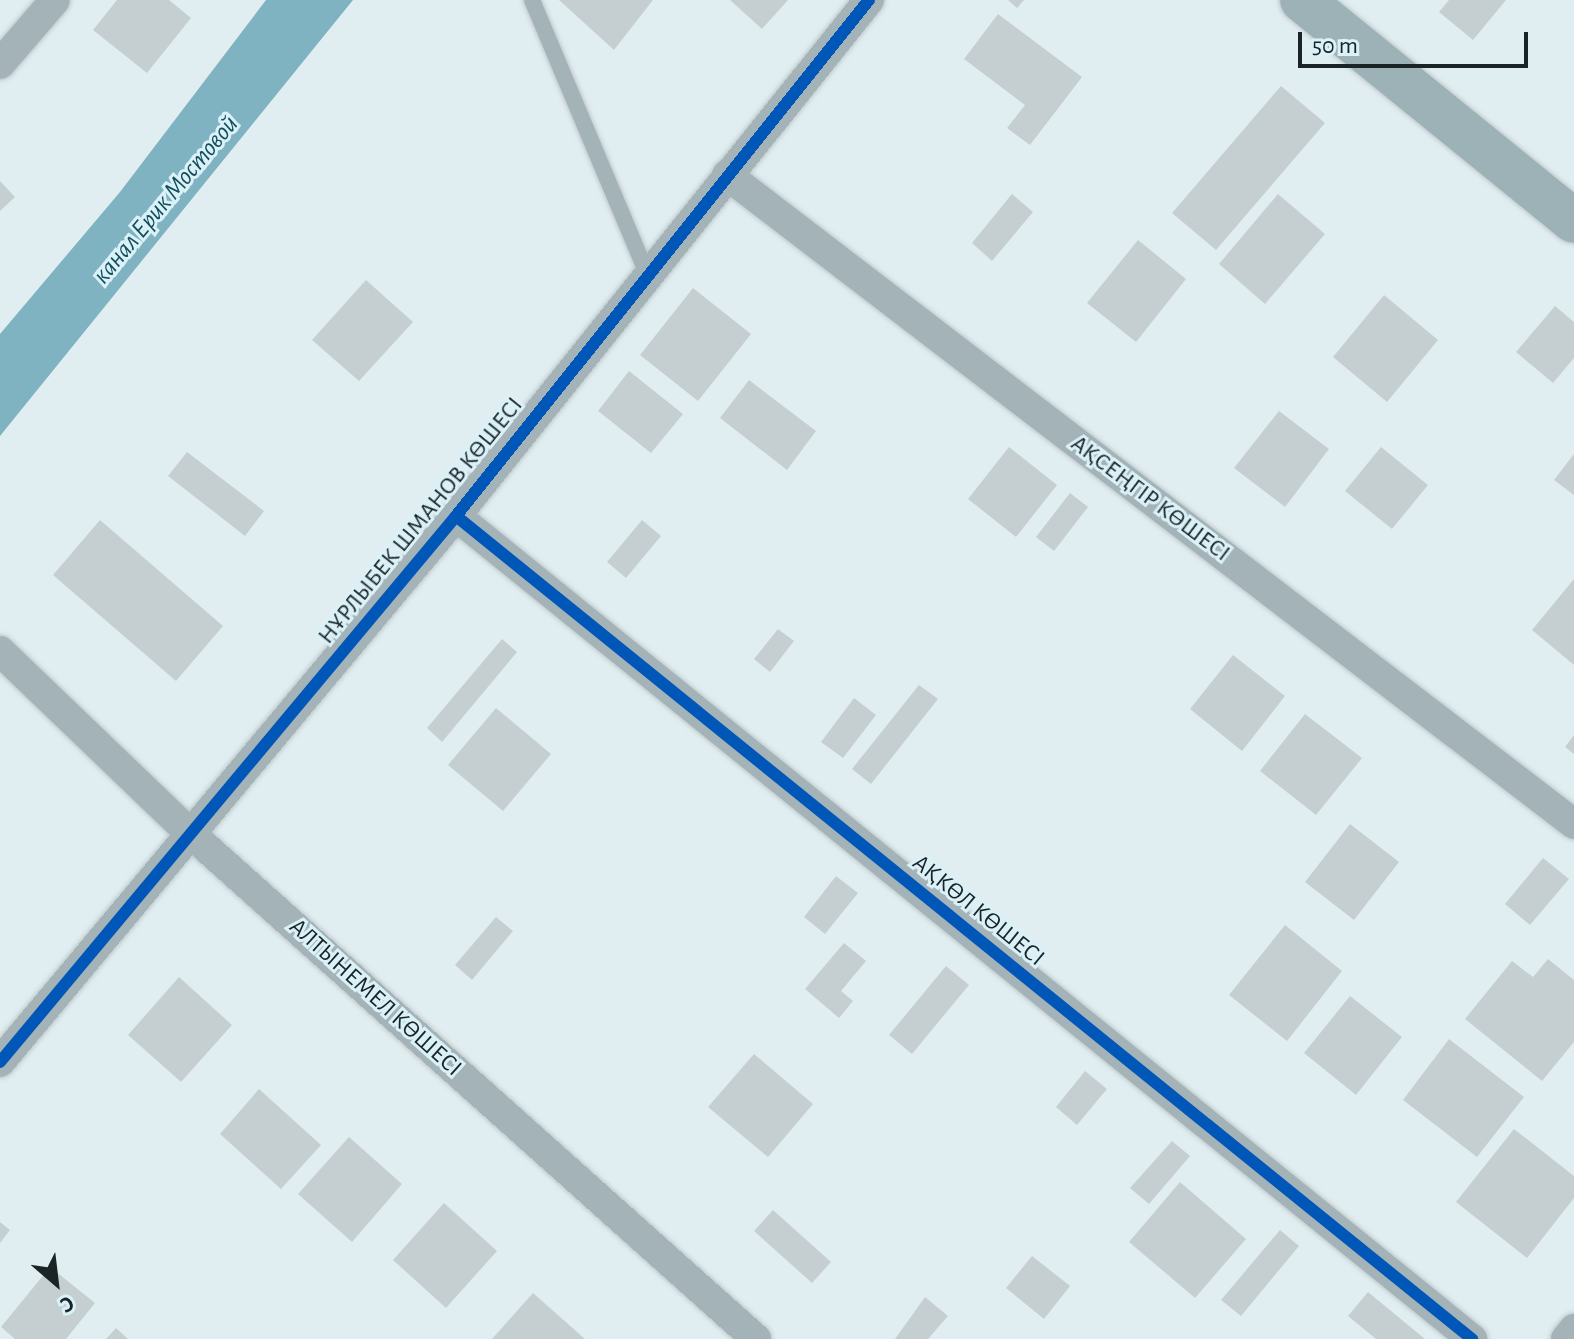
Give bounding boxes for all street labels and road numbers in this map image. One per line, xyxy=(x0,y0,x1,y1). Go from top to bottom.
street label: НҰРЛЫБЕК ШМАНОВ КӨШЕСІ xyxy=(312,392,530,650)
street label: АҚСЕҢГІР КӨШЕСІ xyxy=(1065,430,1235,568)
street label: АҚКӨЛ КӨШЕСІ xyxy=(906,849,1050,973)
street label: АЛТЫНЕМЕЛ КӨШЕСІ xyxy=(283,913,467,1083)

